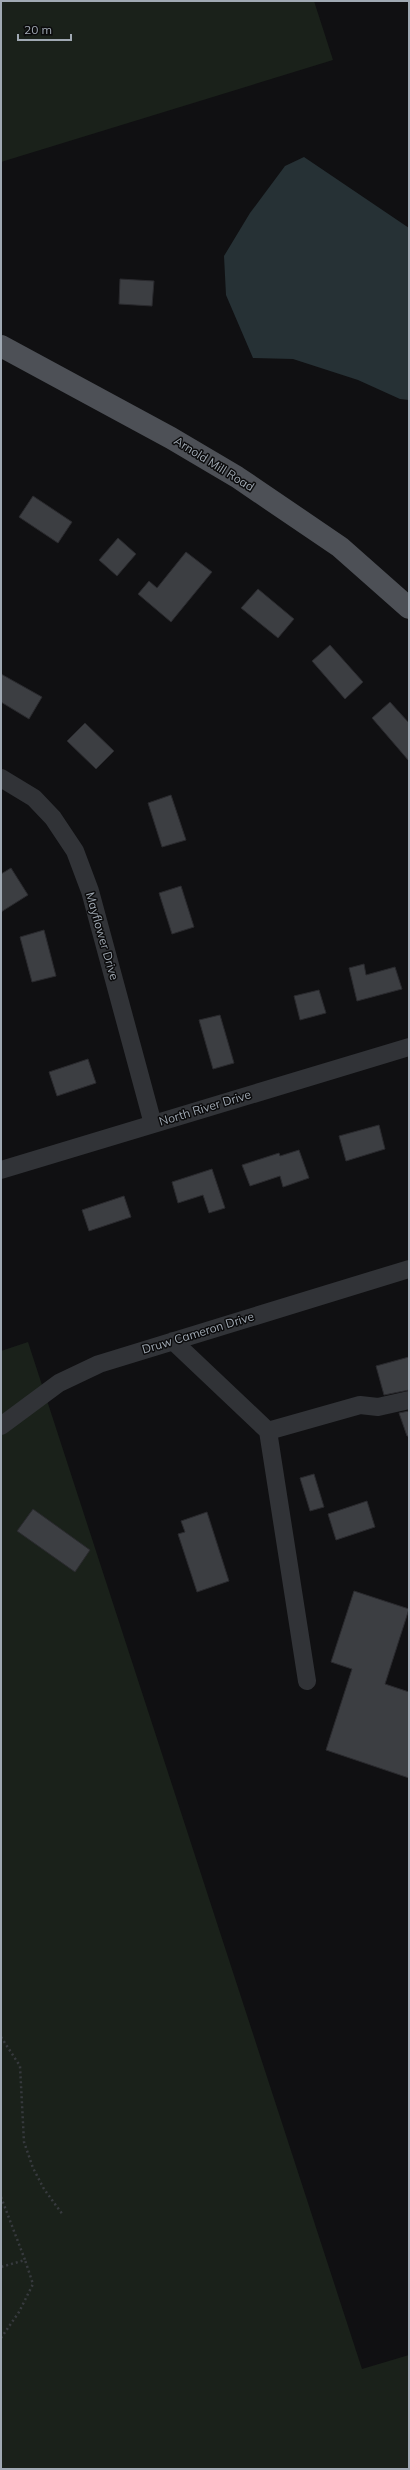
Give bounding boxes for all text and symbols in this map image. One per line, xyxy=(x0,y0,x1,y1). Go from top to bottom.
scale bar xyxy=(18,16,71,42)
text: 20 m xyxy=(24,22,52,37)
street label: Arnold Mill Road xyxy=(171,433,257,494)
street label: Mayflower Drive xyxy=(83,890,122,982)
street label: North River Drive xyxy=(157,1086,253,1129)
street label: Druw Cameron Drive xyxy=(140,1308,256,1357)

